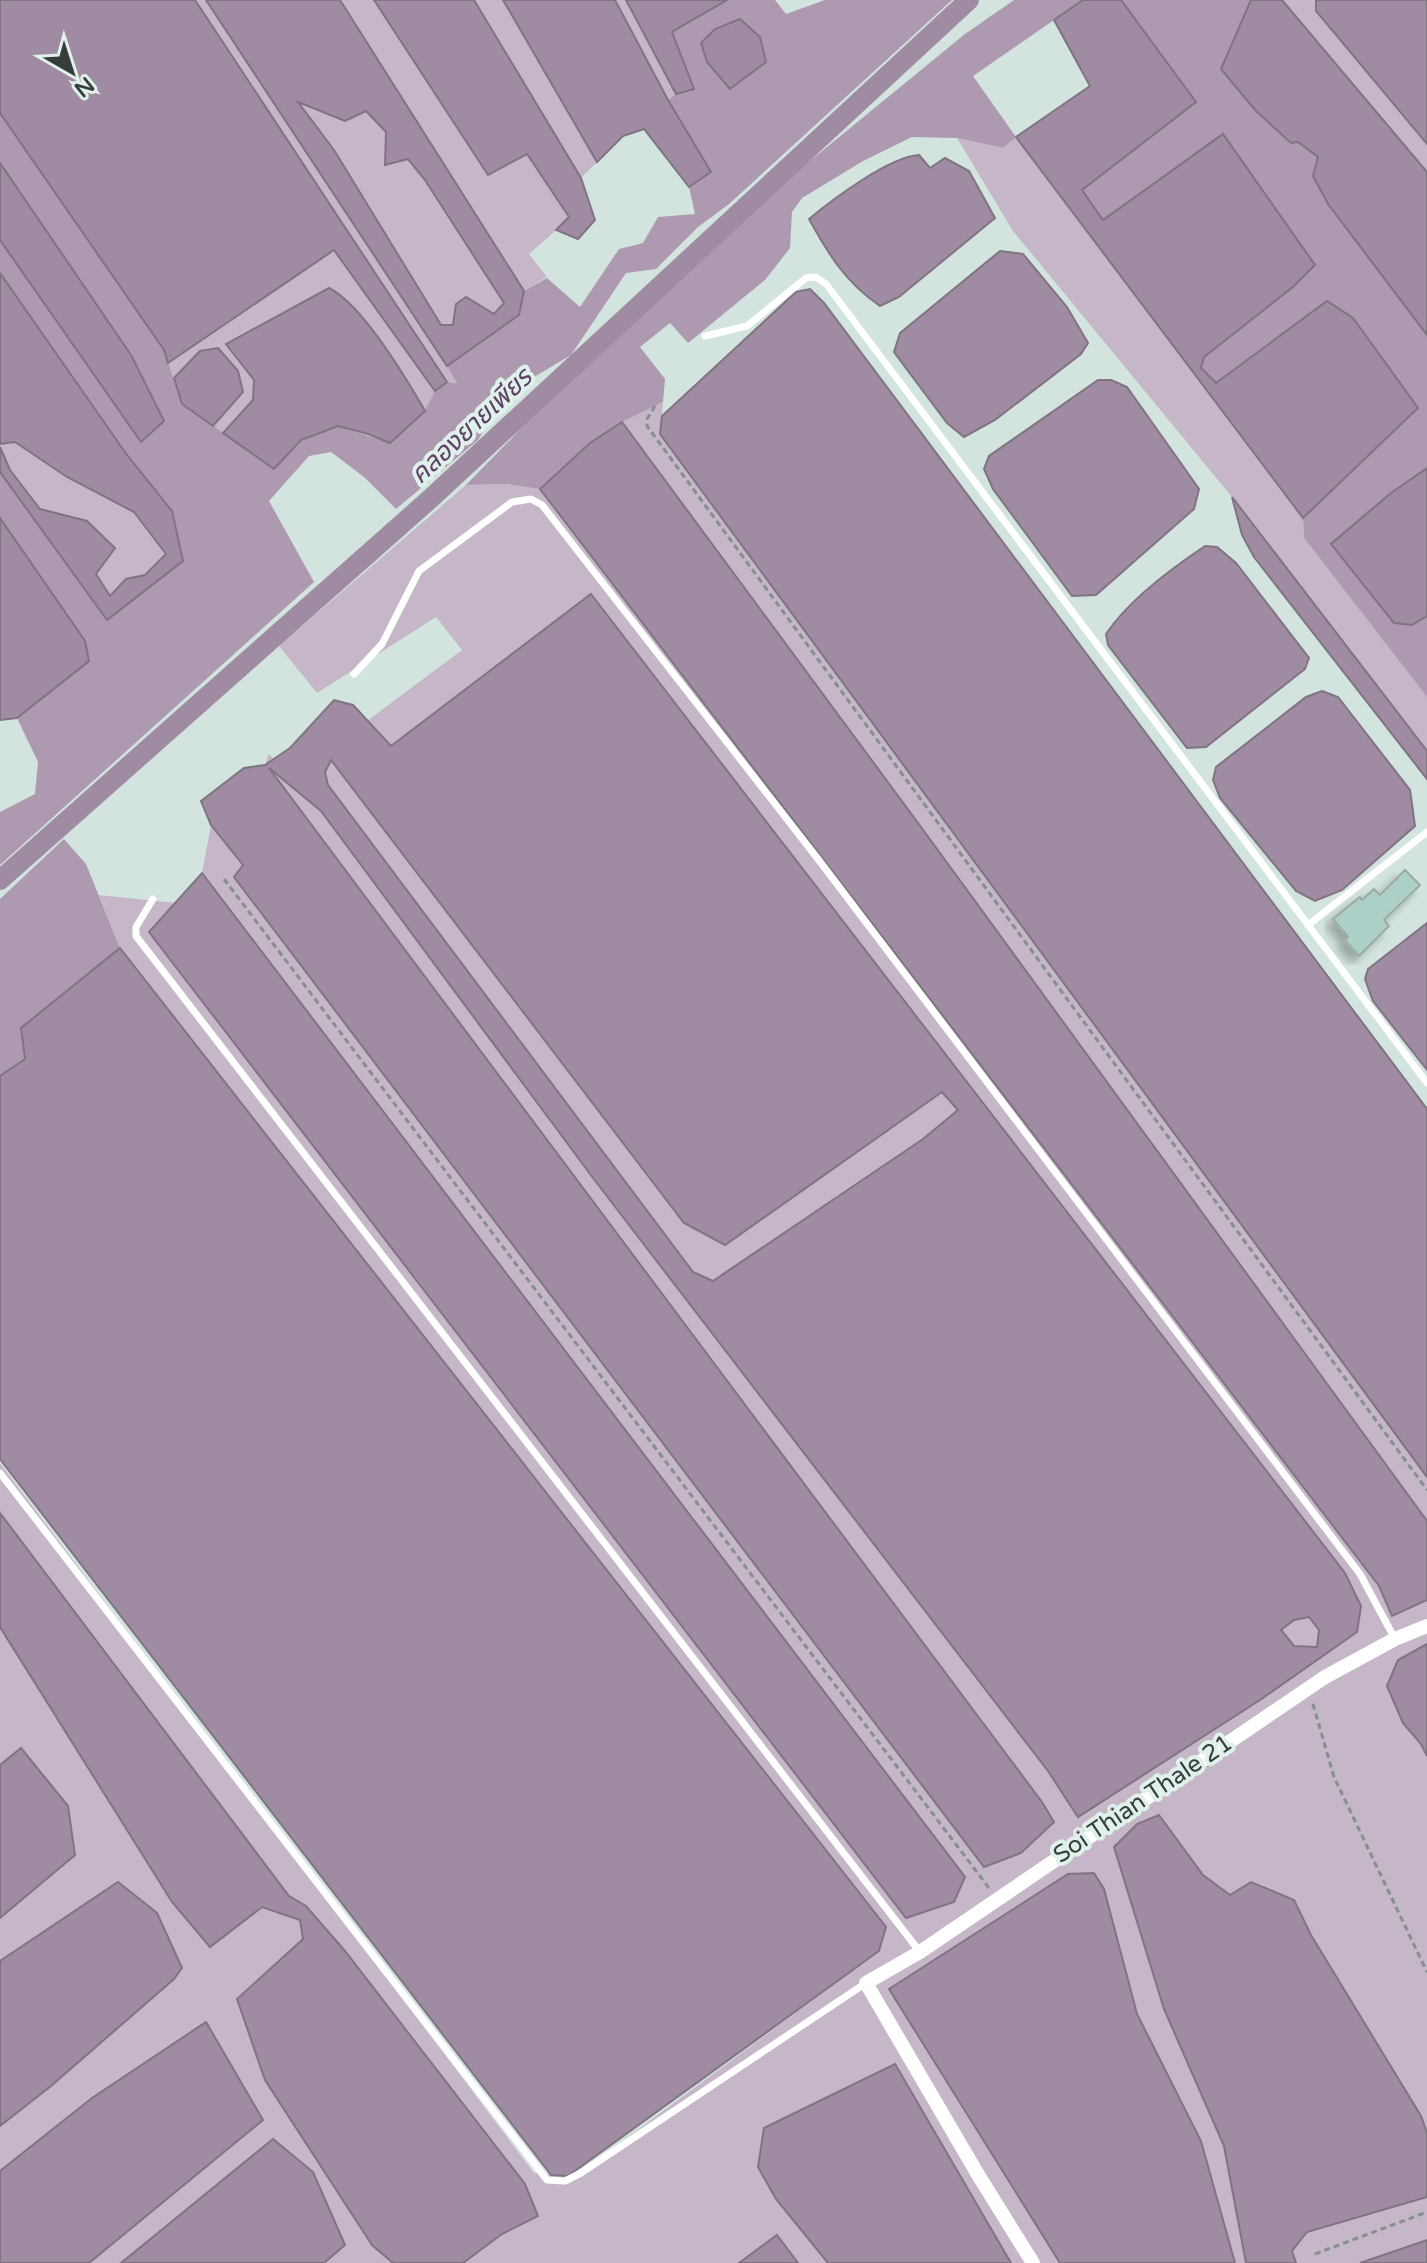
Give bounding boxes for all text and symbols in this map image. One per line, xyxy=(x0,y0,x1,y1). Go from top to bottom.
north arrow xyxy=(32,32,112,112)
text: N xyxy=(69,71,99,102)
water label: คลองยายเพียร xyxy=(404,360,540,490)
street label: Soi Thian Thale 21 xyxy=(1048,1728,1238,1870)

